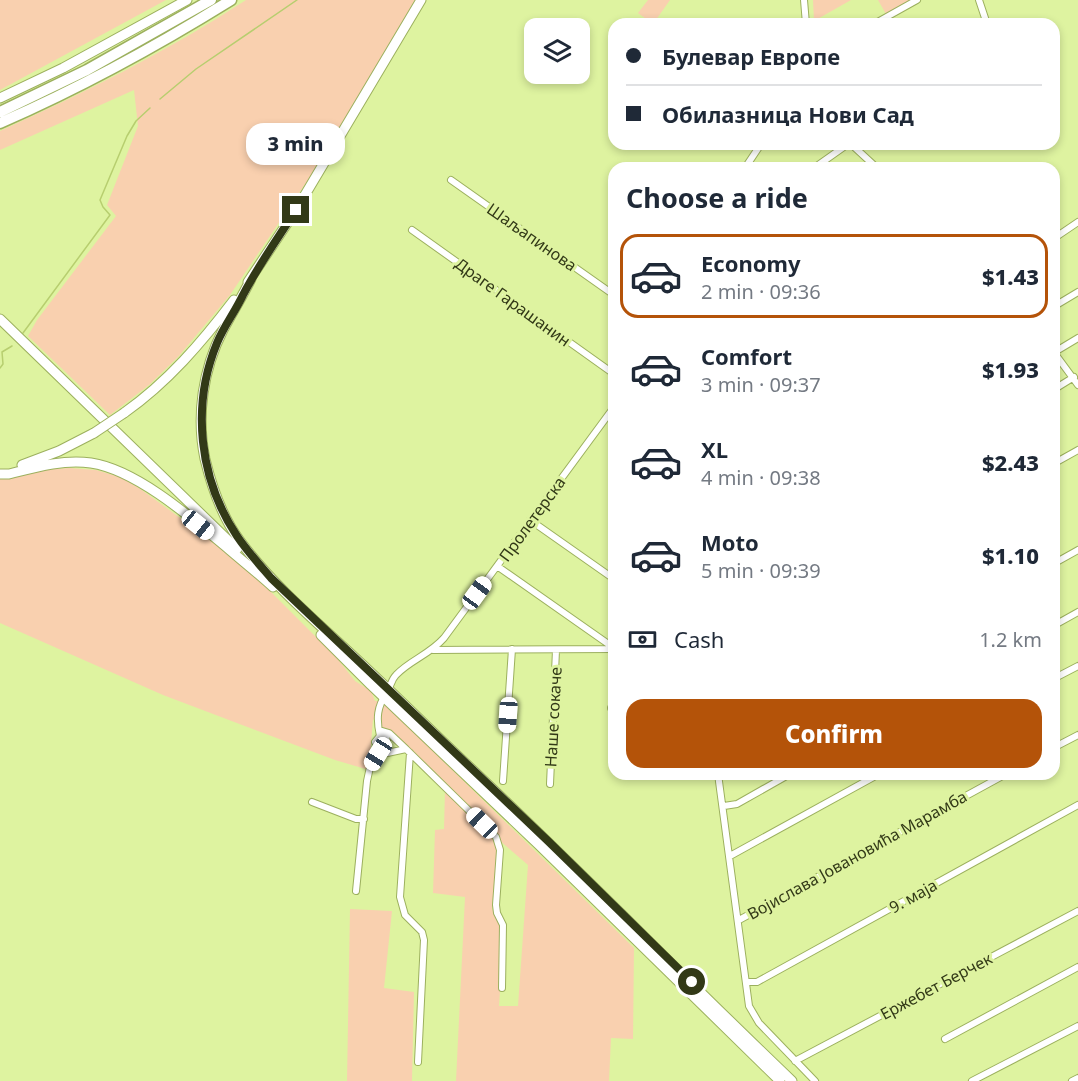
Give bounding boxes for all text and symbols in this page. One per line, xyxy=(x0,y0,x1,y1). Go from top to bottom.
map controls xyxy=(524,18,590,84)
button: layers xyxy=(524,18,590,84)
text: Булевар Европе xyxy=(662,41,840,71)
text: Обилазница Нови Сад xyxy=(662,99,914,129)
callout: 3 min xyxy=(246,123,346,165)
text: 3 min xyxy=(268,130,323,157)
text: Choose a ride xyxy=(626,179,808,216)
route end xyxy=(282,196,309,223)
street label: Шаљапинова xyxy=(483,198,581,276)
text: Economy xyxy=(701,248,800,278)
icon: car xyxy=(629,249,683,303)
street label: Драге Гарашанин xyxy=(451,253,575,351)
text: $1.43 xyxy=(982,261,1039,291)
text: 2 min · 09:36 xyxy=(701,278,821,305)
text: Comfort xyxy=(701,341,792,371)
icon: car xyxy=(629,342,683,396)
text: $1.93 xyxy=(982,354,1039,384)
text: 3 min · 09:37 xyxy=(701,371,821,398)
text: XL xyxy=(701,434,728,464)
icon: car xyxy=(629,435,683,489)
text: $2.43 xyxy=(982,447,1039,477)
text: 4 min · 09:38 xyxy=(701,464,821,491)
street label: Пролетерска xyxy=(494,472,570,566)
car xyxy=(178,507,218,543)
text: Moto xyxy=(701,527,759,557)
icon: car xyxy=(629,528,683,582)
text: $1.10 xyxy=(982,540,1039,570)
text: 5 min · 09:39 xyxy=(701,557,821,584)
car xyxy=(459,573,495,613)
icon: cash xyxy=(626,623,659,656)
text: Cash xyxy=(674,624,724,654)
text: 1.2 km xyxy=(979,626,1042,653)
street label: Наше сокаче xyxy=(539,666,567,768)
car xyxy=(498,696,518,734)
button: Confirm xyxy=(626,699,1042,768)
car xyxy=(361,734,395,774)
street label: Војислава Јовановића Марамба xyxy=(743,785,971,925)
car xyxy=(463,804,501,842)
street label: 9. маја xyxy=(885,874,941,918)
street label: Ержебет Берчек xyxy=(876,947,996,1025)
route start xyxy=(678,968,705,995)

